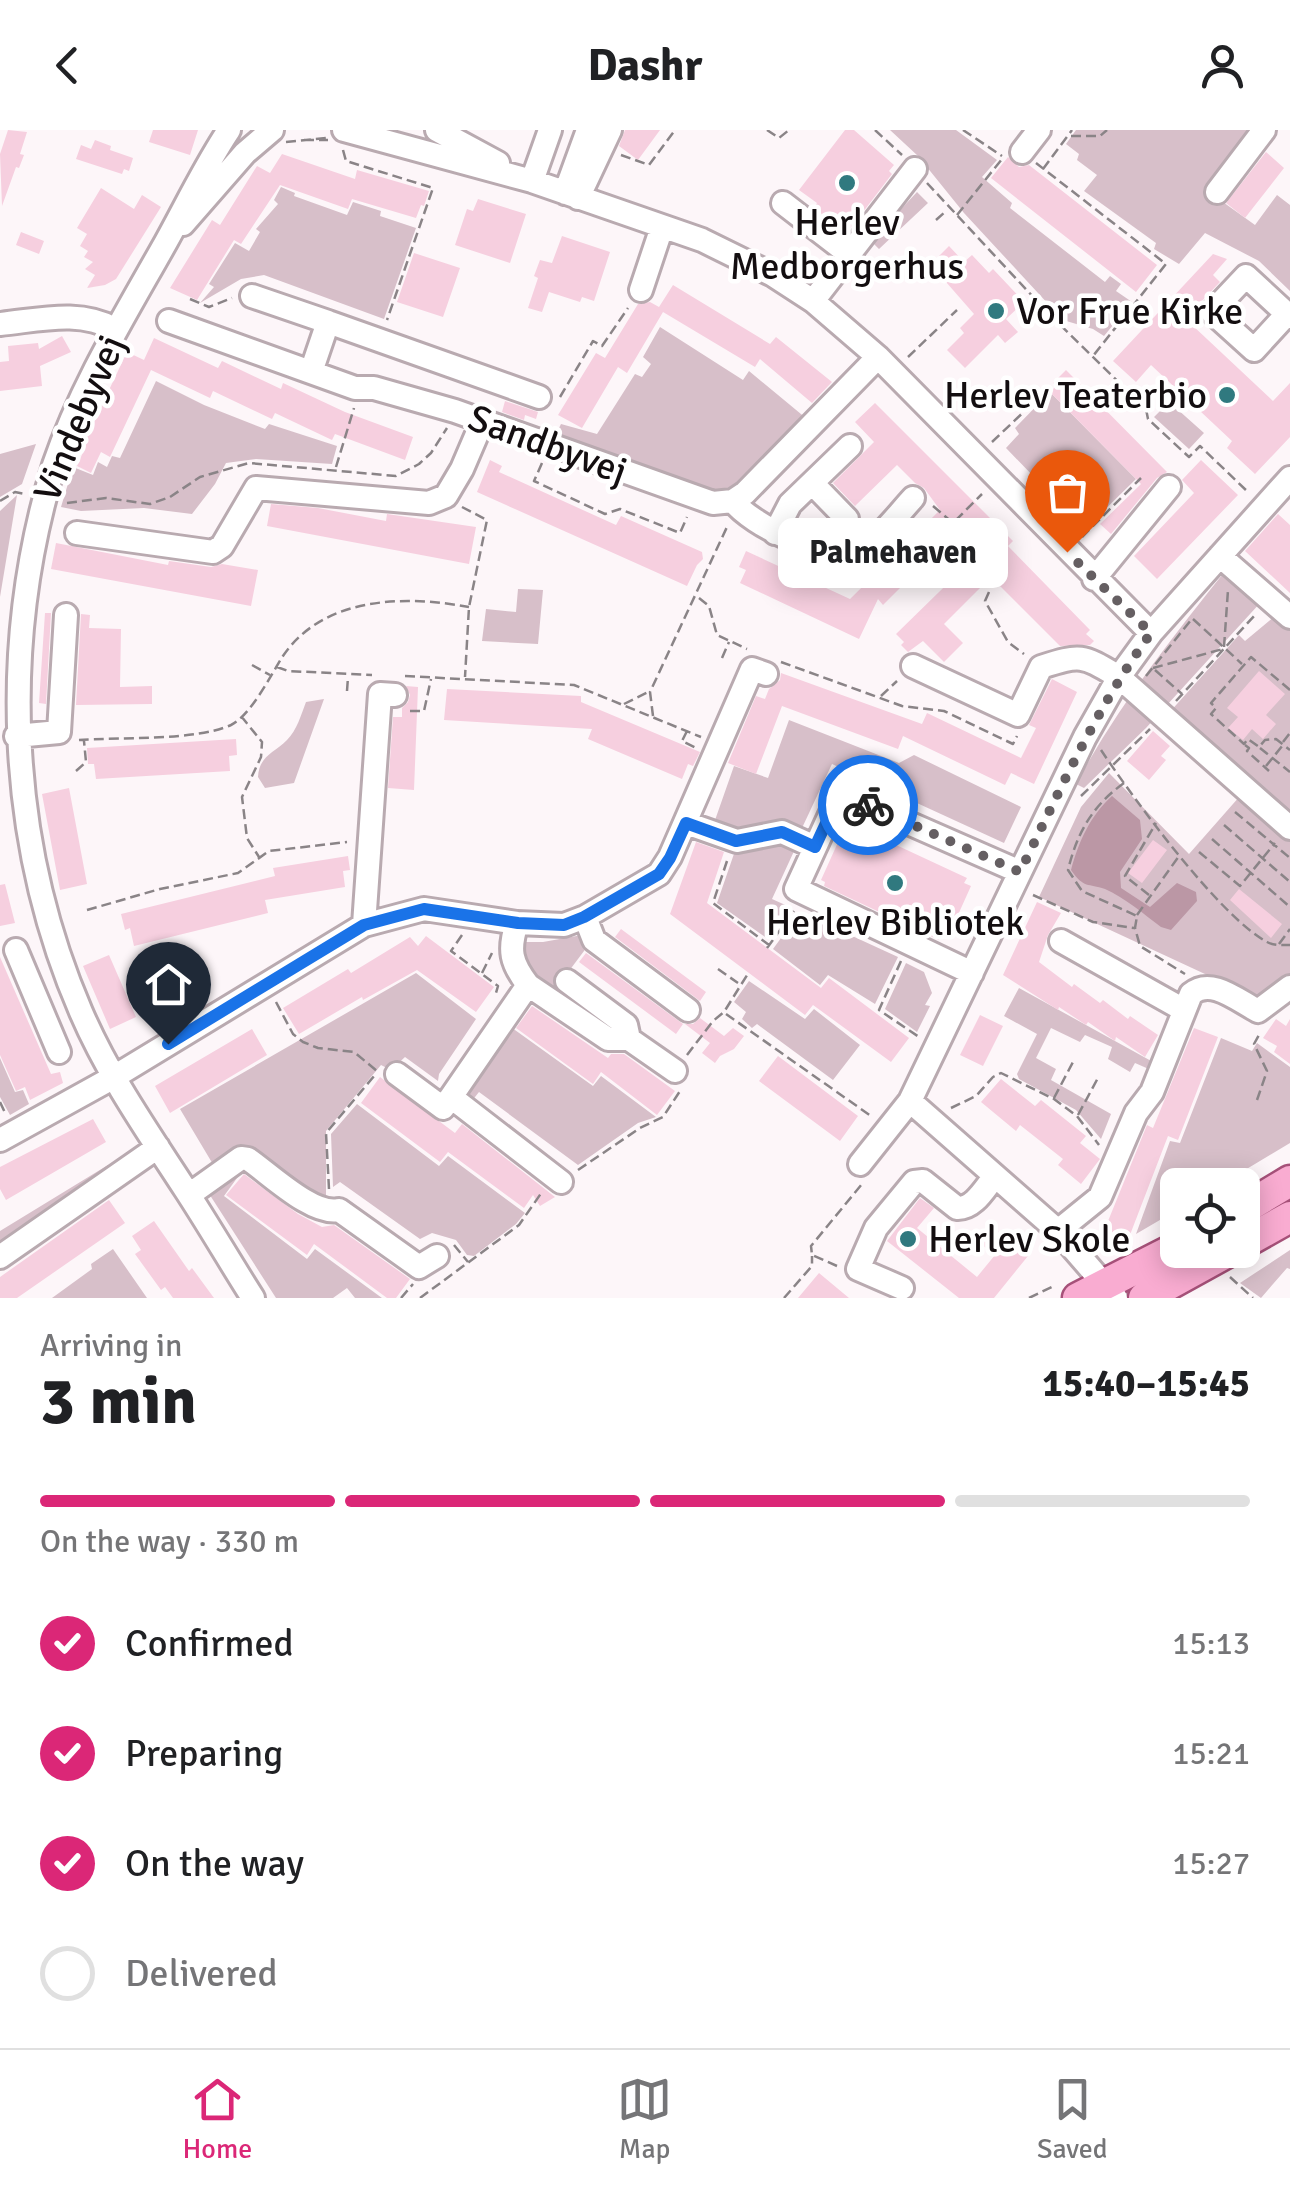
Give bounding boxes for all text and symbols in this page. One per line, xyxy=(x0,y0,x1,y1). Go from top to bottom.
icon: back xyxy=(40,38,95,93)
text: Dashr xyxy=(588,38,702,93)
icon: person xyxy=(1195,38,1250,93)
marker: Herlev Medborgerhus xyxy=(836,172,858,194)
place label: Herlev Medborgerhus xyxy=(730,199,964,290)
place label: Vor Frue Kirke xyxy=(1016,288,1243,335)
marker: Vor Frue Kirke xyxy=(985,300,1007,322)
street label: Vindebyvej xyxy=(23,328,136,508)
place label: Herlev Teaterbio xyxy=(944,372,1207,419)
marker: Herlev Teaterbio xyxy=(1216,384,1238,406)
street label: Sandbyvej xyxy=(462,394,634,495)
pin xyxy=(1025,450,1110,553)
icon: bag xyxy=(1040,465,1095,520)
callout: Palmehaven xyxy=(777,517,1007,587)
text: Palmehaven xyxy=(809,533,977,572)
courier xyxy=(818,755,918,855)
icon: bike xyxy=(841,778,896,833)
marker: Herlev Bibliotek xyxy=(884,872,906,894)
place label: Herlev Bibliotek xyxy=(766,899,1024,946)
pin xyxy=(126,942,211,1045)
icon: home xyxy=(141,957,196,1012)
map controls xyxy=(1160,1168,1260,1268)
button: locate xyxy=(1160,1168,1260,1268)
place label: Herlev Skole xyxy=(928,1216,1131,1263)
marker: Herlev Skole xyxy=(897,1228,919,1250)
text: Arriving in xyxy=(40,1326,182,1365)
text: 15:40–15:45 xyxy=(1042,1360,1250,1407)
text: 3 min xyxy=(40,1362,197,1442)
text: On the way · 330 m xyxy=(40,1522,299,1561)
icon: check xyxy=(40,1616,95,1671)
text: Confirmed xyxy=(125,1620,294,1667)
text: 15:13 xyxy=(1172,1624,1250,1663)
icon: check xyxy=(40,1726,95,1781)
text: Preparing xyxy=(125,1730,283,1777)
text: 15:21 xyxy=(1172,1734,1250,1773)
icon: check xyxy=(40,1836,95,1891)
text: On the way xyxy=(125,1840,304,1887)
text: 15:27 xyxy=(1172,1844,1250,1883)
text: Delivered xyxy=(125,1950,278,1997)
tab: Home xyxy=(182,2072,252,2166)
tab: Map xyxy=(617,2072,672,2166)
tab: Saved xyxy=(1037,2072,1108,2166)

